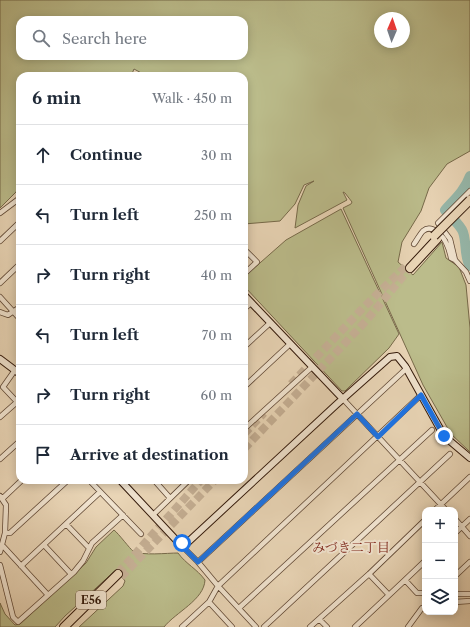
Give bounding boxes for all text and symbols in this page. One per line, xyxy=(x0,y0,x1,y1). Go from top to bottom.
north arrow xyxy=(374,12,410,48)
search box xyxy=(16,16,248,60)
icon: search xyxy=(30,27,52,49)
text: Search here xyxy=(62,29,147,48)
text: 6 min xyxy=(32,88,81,108)
text: Walk · 450 m xyxy=(152,90,232,106)
icon: ahead xyxy=(32,144,54,166)
text: Continue xyxy=(70,145,142,164)
text: 30 m xyxy=(201,147,232,163)
icon: left xyxy=(32,204,54,226)
text: Turn left xyxy=(70,205,139,224)
text: 250 m xyxy=(194,207,232,223)
icon: right xyxy=(32,264,54,286)
text: Turn right xyxy=(70,265,150,284)
text: 40 m xyxy=(201,267,232,283)
icon: left xyxy=(32,324,54,346)
text: Turn left xyxy=(70,325,139,344)
text: 70 m xyxy=(202,327,232,343)
icon: right xyxy=(32,384,54,406)
text: Turn right xyxy=(70,385,150,404)
text: 60 m xyxy=(201,387,232,403)
route end xyxy=(435,427,453,445)
icon: arrive xyxy=(32,444,54,466)
text: Arrive at destination xyxy=(70,445,229,464)
map controls xyxy=(422,507,458,615)
button: + xyxy=(422,507,458,543)
route start xyxy=(173,534,191,552)
district label: みづき二丁目 xyxy=(312,539,390,555)
button: − xyxy=(422,543,458,579)
button: layers xyxy=(422,579,458,615)
road number: E56 xyxy=(76,591,106,609)

